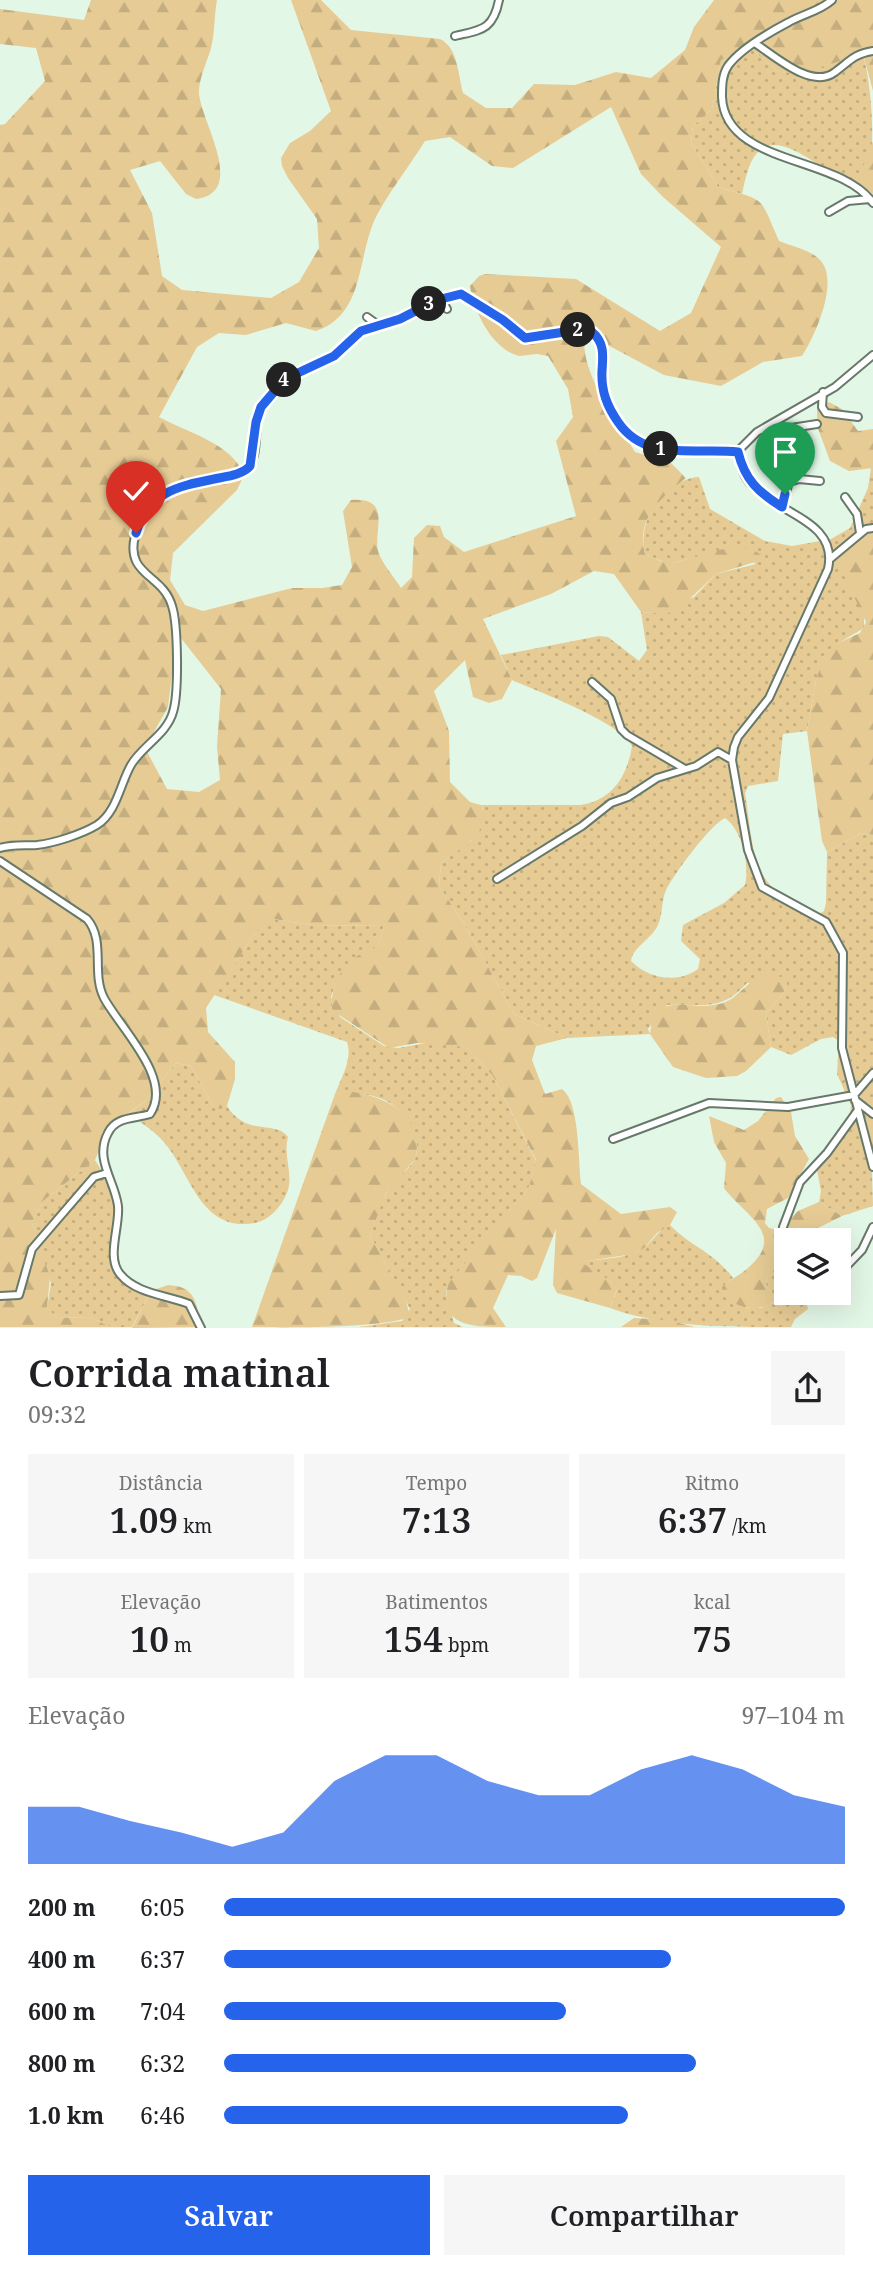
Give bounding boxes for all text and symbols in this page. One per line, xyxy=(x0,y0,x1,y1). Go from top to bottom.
pin: 3 xyxy=(412,286,446,322)
text: 3 xyxy=(423,290,434,316)
pin: 2 xyxy=(560,312,596,348)
text: 2 xyxy=(572,316,583,342)
pin: 4 xyxy=(266,362,302,398)
text: 4 xyxy=(278,366,289,392)
pin xyxy=(755,422,815,494)
pin: 1 xyxy=(644,432,678,466)
icon: arrive xyxy=(766,433,804,471)
text: 1 xyxy=(655,435,666,461)
pin xyxy=(106,461,166,533)
icon: check xyxy=(117,472,155,510)
map controls xyxy=(774,1228,851,1305)
button: layers xyxy=(774,1228,851,1305)
text: Corrida matinal xyxy=(28,1346,330,1398)
button: share xyxy=(771,1351,845,1425)
text: 09:32 xyxy=(28,1398,86,1430)
text: Distância xyxy=(119,1470,203,1496)
text: Tempo xyxy=(406,1470,467,1496)
text: Ritmo xyxy=(685,1470,739,1496)
text: 1.09 xyxy=(109,1496,178,1543)
text: 7:13 xyxy=(402,1496,471,1543)
text: 6:37 xyxy=(658,1496,727,1543)
text: km xyxy=(178,1513,212,1539)
text: /km xyxy=(727,1513,767,1539)
text: Elevação xyxy=(121,1589,201,1615)
text: Batimentos xyxy=(385,1589,488,1615)
text: kcal xyxy=(694,1589,730,1615)
text: 10 xyxy=(130,1615,169,1662)
text: 154 xyxy=(384,1615,443,1662)
text: 75 xyxy=(692,1615,732,1662)
text: m xyxy=(169,1632,192,1658)
text: bpm xyxy=(443,1632,489,1658)
text: Elevação xyxy=(28,1699,126,1731)
text: 97–104 m xyxy=(742,1699,845,1731)
text: 200 m xyxy=(28,1891,96,1923)
text: 6:05 xyxy=(140,1891,185,1923)
text: 400 m xyxy=(28,1943,96,1975)
text: 6:37 xyxy=(140,1943,185,1975)
text: 600 m xyxy=(28,1995,96,2027)
text: 7:04 xyxy=(140,1995,185,2027)
text: 800 m xyxy=(28,2047,96,2079)
text: 6:32 xyxy=(140,2047,185,2079)
text: 1.0 km xyxy=(28,2099,104,2131)
text: 6:46 xyxy=(140,2099,185,2131)
button: Salvar xyxy=(28,2175,430,2255)
button: Compartilhar xyxy=(444,2175,845,2255)

